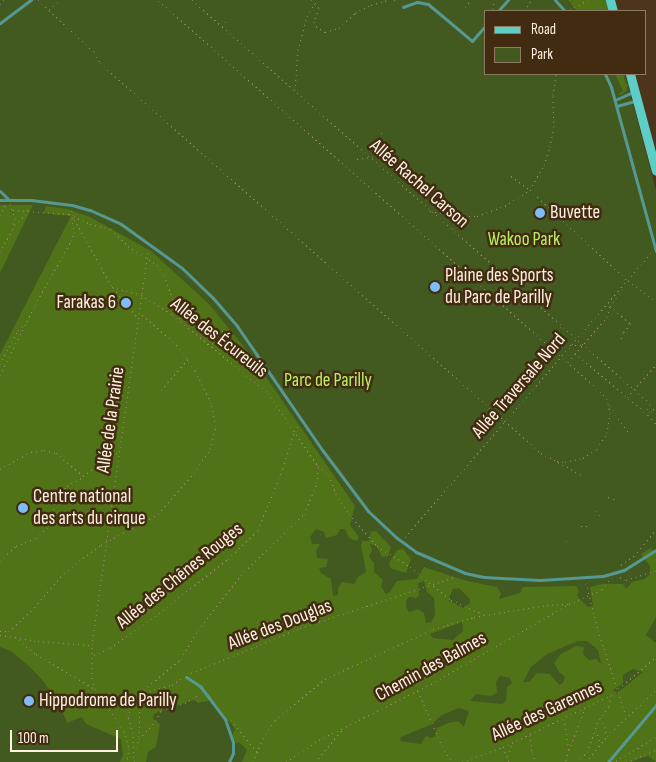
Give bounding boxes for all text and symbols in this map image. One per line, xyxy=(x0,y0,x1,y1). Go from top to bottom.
legend xyxy=(483,10,646,75)
text: Road xyxy=(531,20,556,39)
text: Park xyxy=(531,45,553,64)
street label: Allée Rachel Carson xyxy=(365,135,473,233)
place label: Buvette xyxy=(550,202,600,224)
marker: Buvette xyxy=(534,207,546,219)
park label: Wakoo Park xyxy=(488,229,560,251)
place label: Plaine des Sports du Parc de Parilly xyxy=(445,265,554,309)
marker: Plaine des Sports du Parc de Parilly xyxy=(429,281,441,293)
place label: Farakas 6 xyxy=(57,292,116,314)
street label: Allée des Écureuils xyxy=(166,293,272,383)
marker: Farakas 6 xyxy=(120,297,132,309)
street label: Allée Traversale Nord xyxy=(467,329,571,443)
street label: Allée de la Prairie xyxy=(92,366,130,474)
park label: Parc de Parilly xyxy=(284,370,372,392)
place label: Centre national des arts du cirque xyxy=(33,486,146,530)
marker: Centre national des arts du cirque xyxy=(17,502,29,514)
street label: Allée des Chênes Rouges xyxy=(112,518,248,634)
street label: Allée des Douglas xyxy=(225,595,335,655)
street label: Chemin des Balmes xyxy=(372,627,490,707)
street label: Allée des Garennes xyxy=(488,675,606,747)
place label: Hippodrome de Parilly xyxy=(39,690,177,712)
marker: Hippodrome de Parilly xyxy=(23,695,35,707)
scale bar xyxy=(12,720,120,752)
text: 100 m xyxy=(18,729,49,748)

